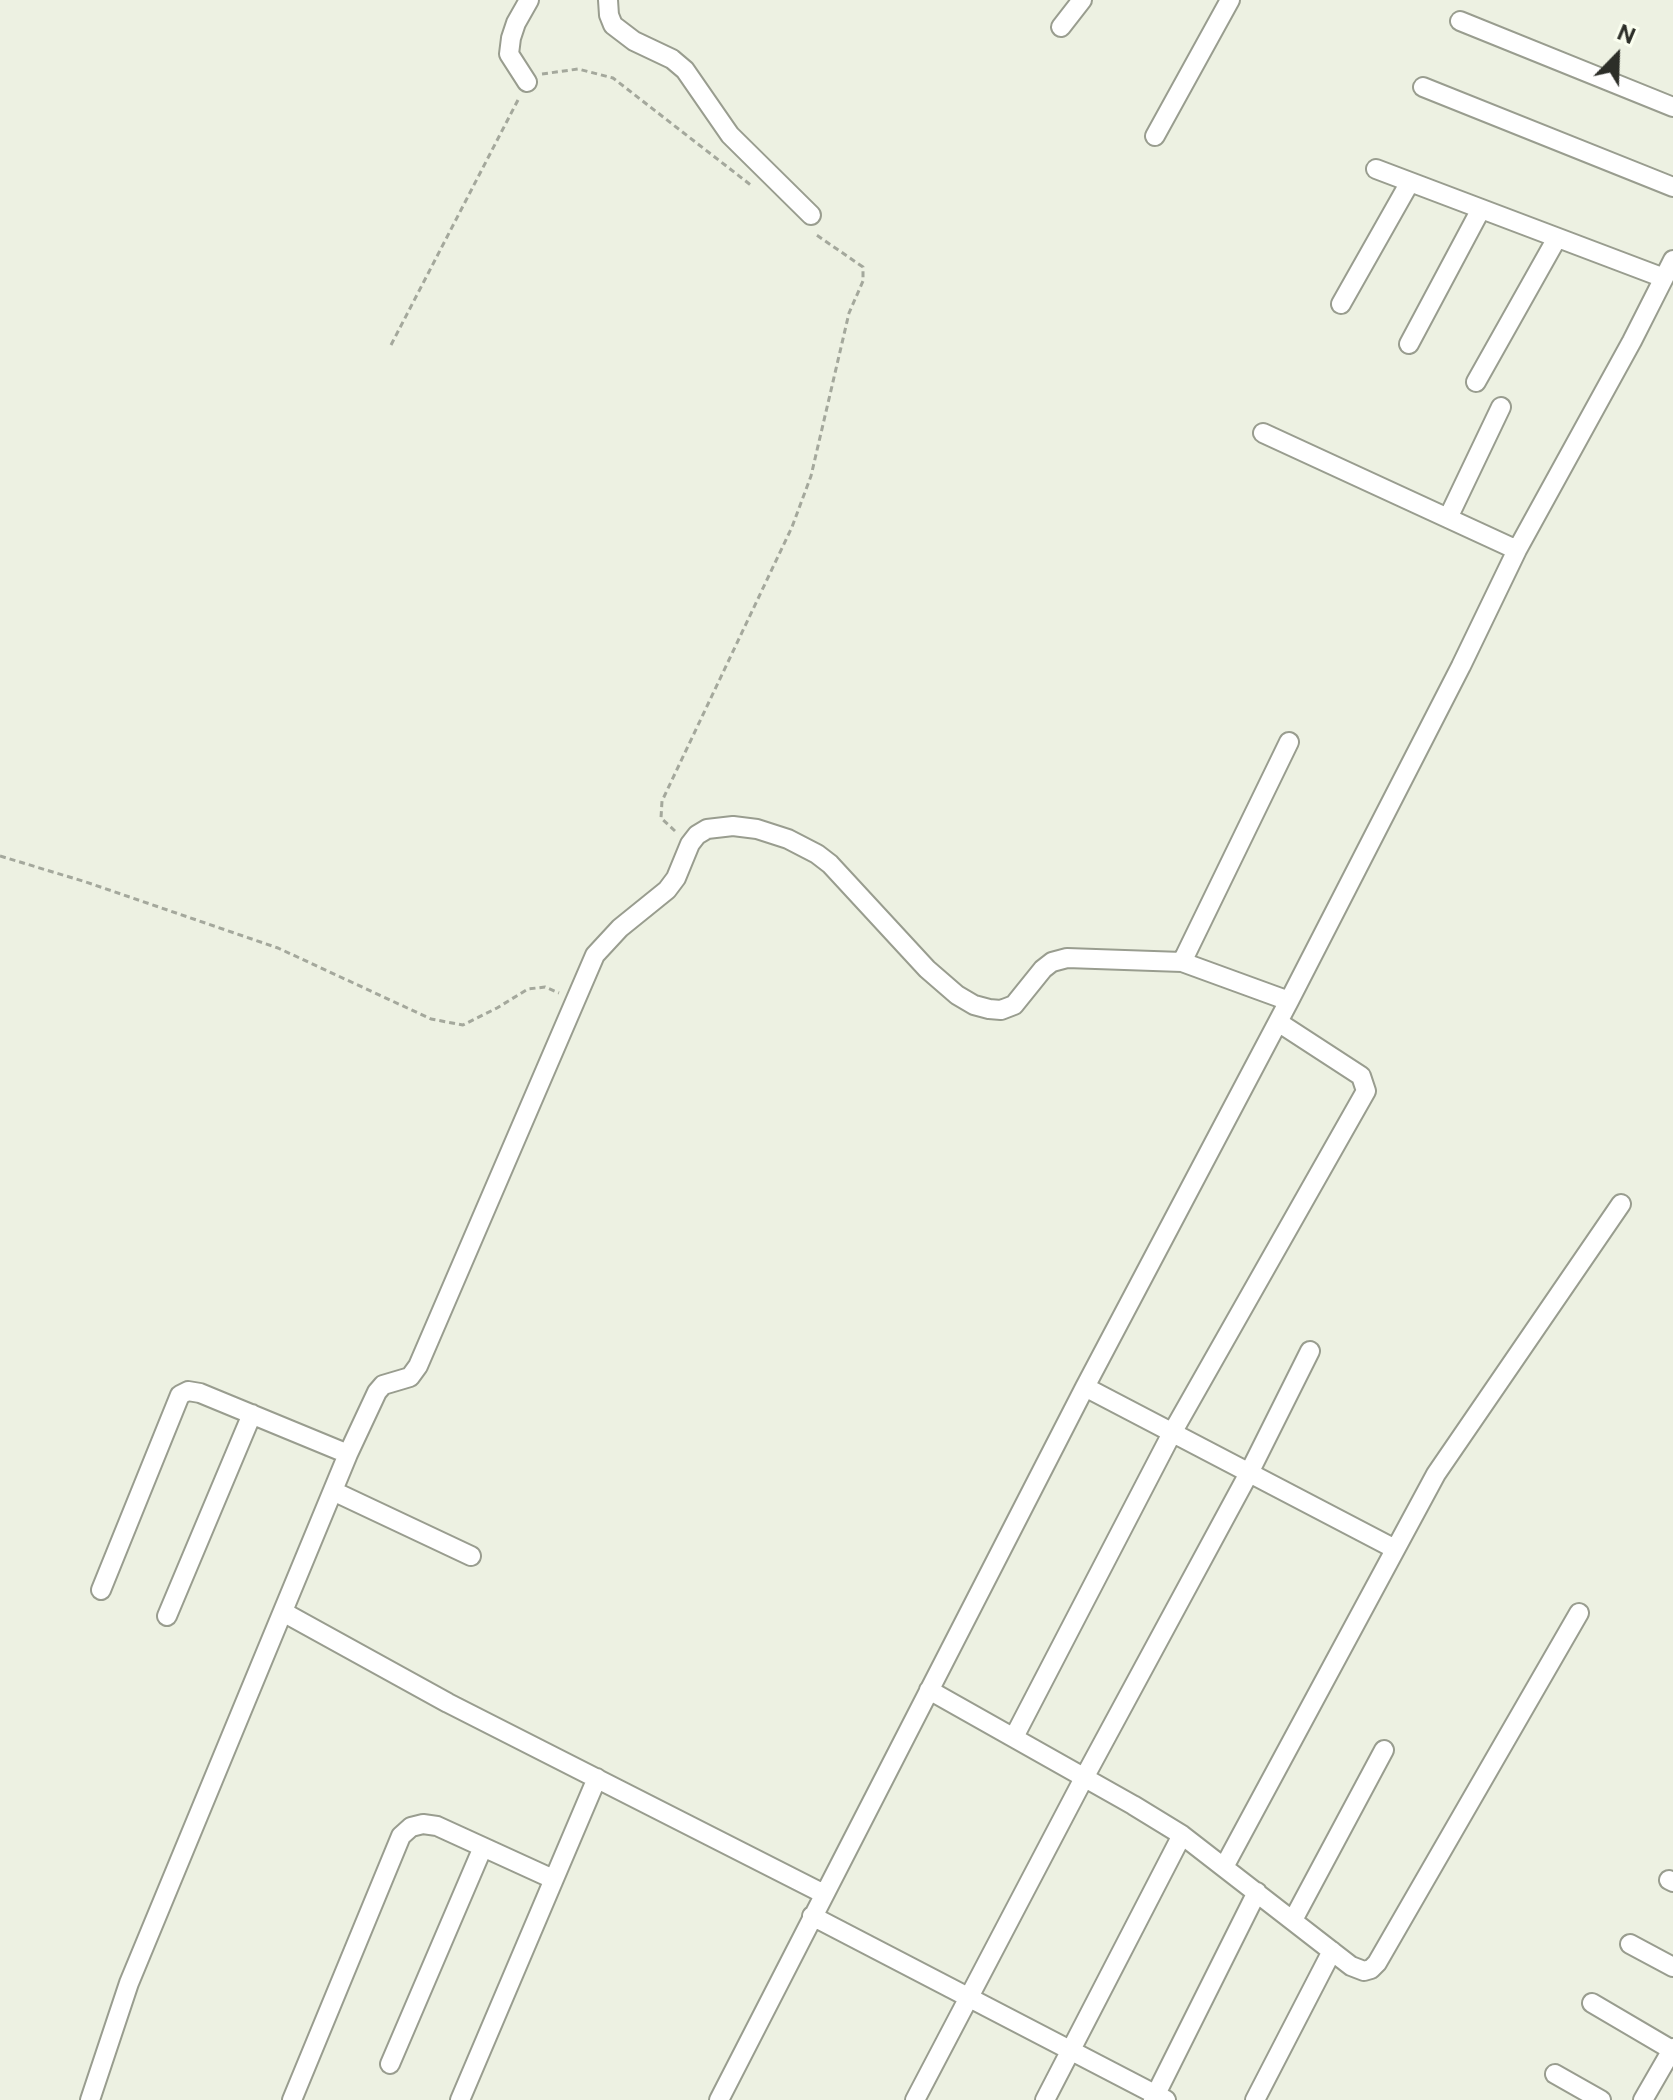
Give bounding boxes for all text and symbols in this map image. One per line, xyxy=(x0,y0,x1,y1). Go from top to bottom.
north arrow xyxy=(1577,16,1657,96)
text: N xyxy=(1613,19,1639,49)

